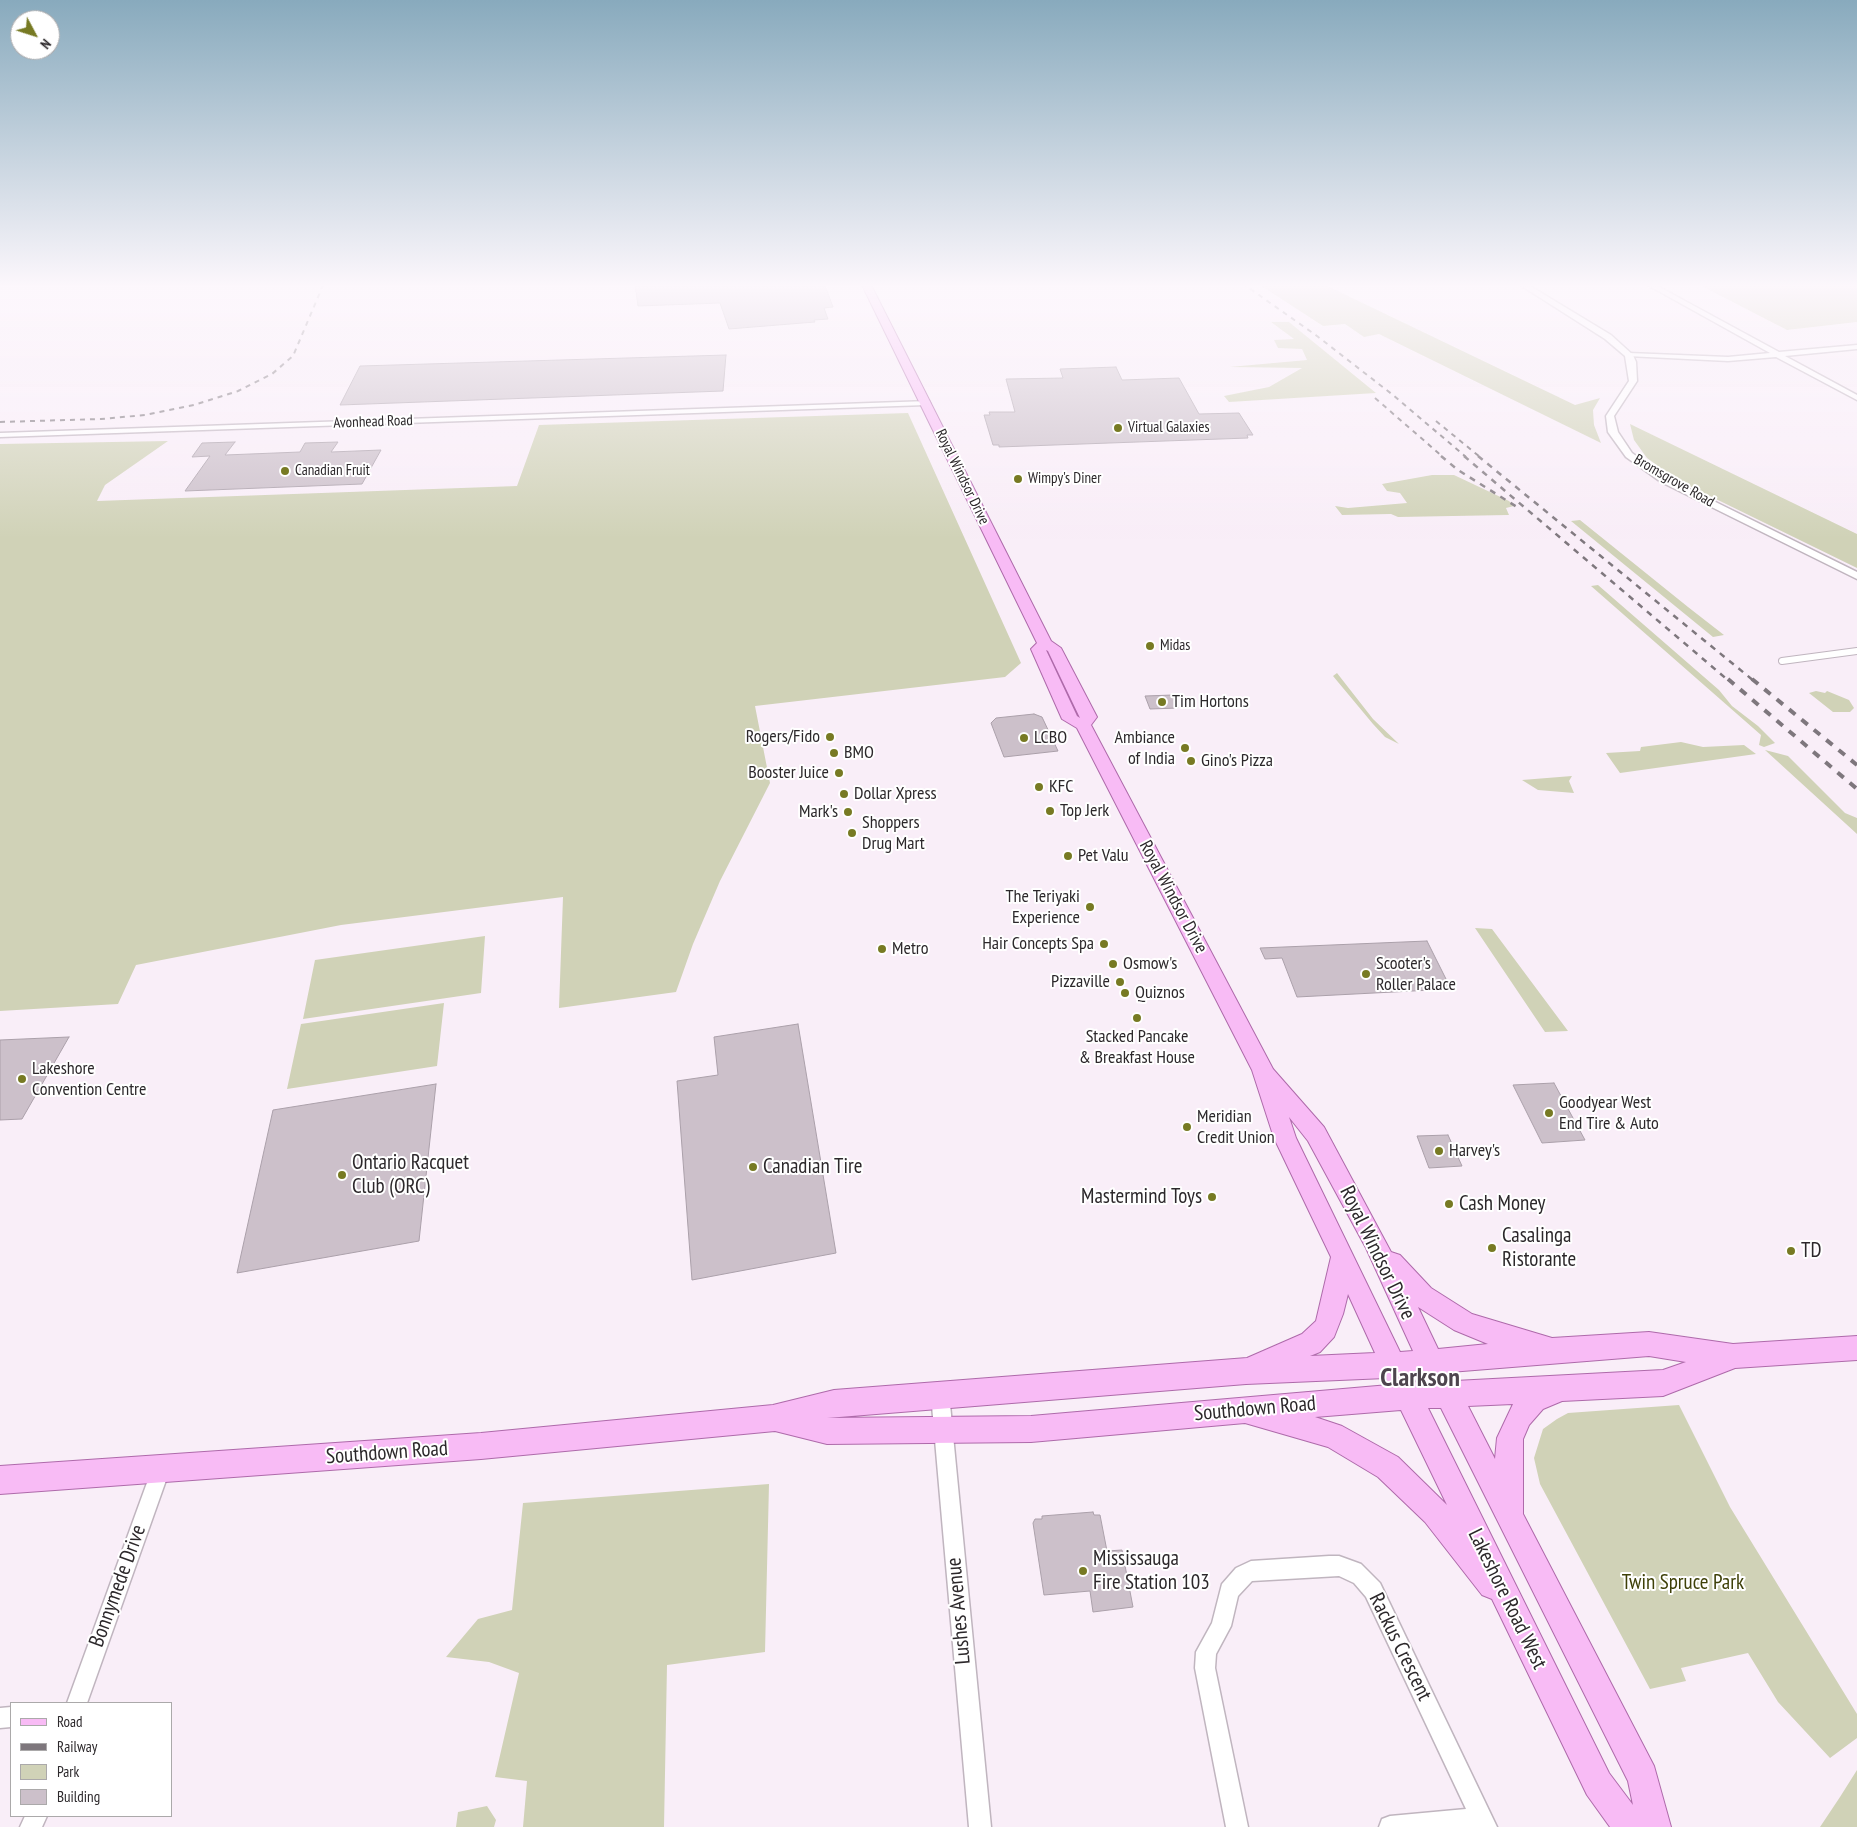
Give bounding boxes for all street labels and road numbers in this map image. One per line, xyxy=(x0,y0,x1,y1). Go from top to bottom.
street label: Avonhead Road xyxy=(333,412,413,432)
street label: Royal Windsor Drive xyxy=(931,426,993,528)
street label: Bromsgrove Road xyxy=(1630,451,1718,511)
street label: Royal Windsor Drive xyxy=(1134,837,1212,957)
street label: Royal Windsor Drive xyxy=(1334,1182,1420,1324)
street label: Southdown Road xyxy=(1193,1391,1317,1427)
street label: Southdown Road xyxy=(325,1436,449,1470)
street label: Bonnymede Drive xyxy=(84,1522,152,1650)
street label: Lakeshore Road West xyxy=(1462,1525,1552,1673)
street label: Lushes Avenue xyxy=(942,1557,976,1665)
street label: Rackus Crescent xyxy=(1363,1589,1437,1705)

